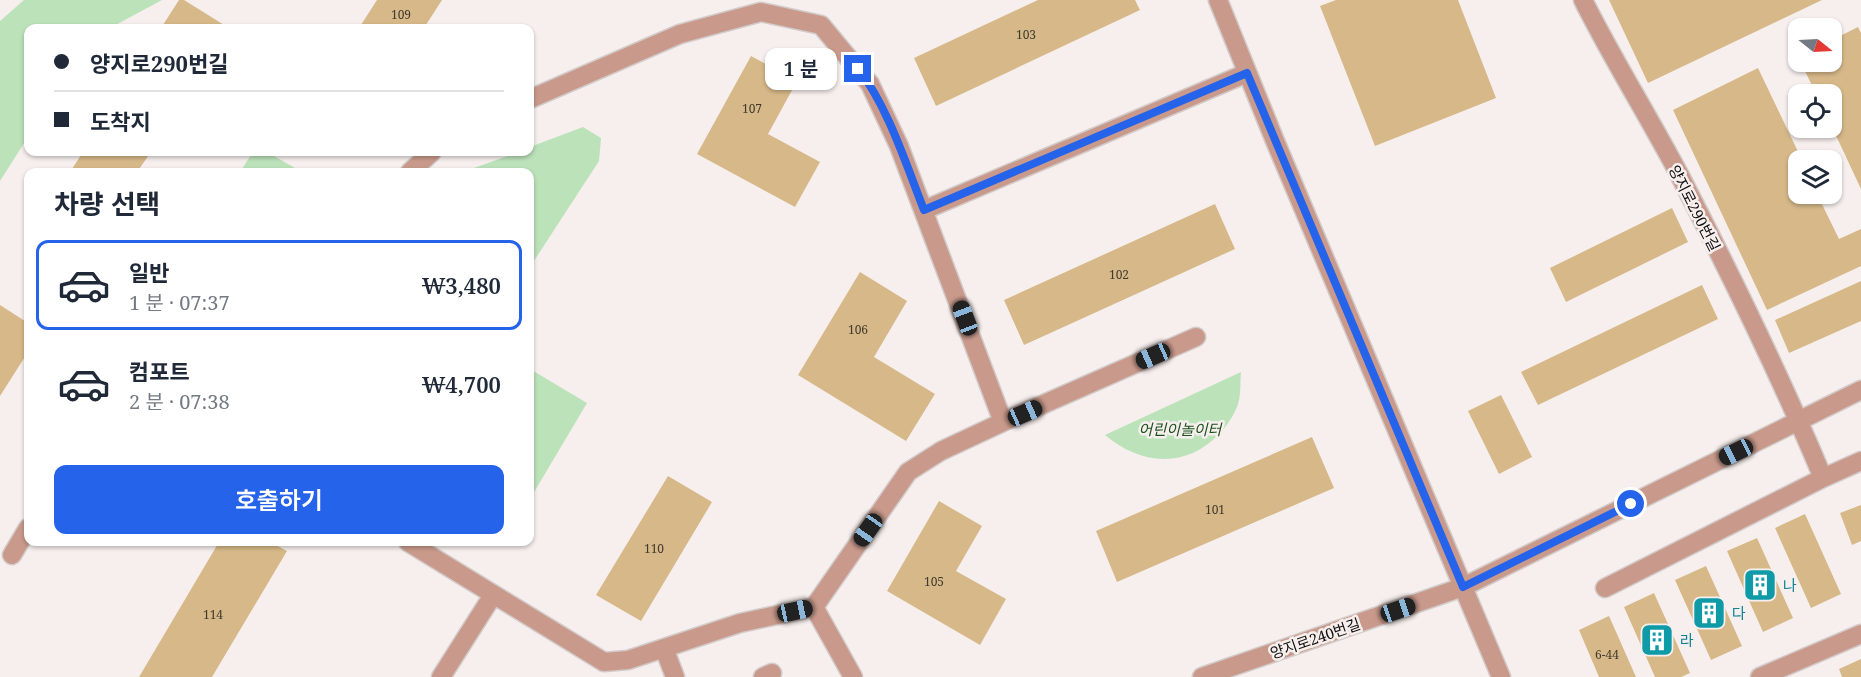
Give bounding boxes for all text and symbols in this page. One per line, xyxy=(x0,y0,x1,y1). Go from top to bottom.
house number: 109 xyxy=(391,6,411,23)
north arrow xyxy=(1788,18,1842,72)
map controls xyxy=(1788,18,1842,204)
house number: 103 xyxy=(1016,26,1036,43)
text: 양지로290번길 xyxy=(90,48,229,78)
callout: 1 분 xyxy=(765,48,837,90)
text: 1 분 xyxy=(784,55,818,82)
route end xyxy=(844,55,871,82)
button: locate xyxy=(1788,84,1842,138)
house number: 107 xyxy=(742,100,762,117)
text: 도착지 xyxy=(90,106,151,136)
button: layers xyxy=(1788,150,1842,204)
street label: 양지로290번길 xyxy=(1665,162,1725,254)
text: 차량 선택 xyxy=(54,185,160,222)
text: 일반 xyxy=(129,257,169,287)
icon: car xyxy=(57,258,111,312)
house number: 102 xyxy=(1109,266,1129,283)
text: ₩3,480 xyxy=(422,270,501,300)
text: 1 분 · 07:37 xyxy=(129,289,230,316)
car xyxy=(950,298,980,338)
house number: 106 xyxy=(848,321,868,338)
car xyxy=(1133,340,1173,372)
text: 컴포트 xyxy=(129,356,190,386)
icon: car xyxy=(57,357,111,411)
text: ₩4,700 xyxy=(422,369,501,399)
text: 2 분 · 07:38 xyxy=(129,388,230,415)
car xyxy=(1005,397,1045,429)
park label: 어린이놀이터 xyxy=(1139,419,1224,439)
car xyxy=(1716,436,1756,468)
button: 호출하기 xyxy=(54,465,504,534)
route start xyxy=(1617,490,1644,517)
house number: 101 xyxy=(1205,501,1225,518)
car xyxy=(850,510,886,550)
house number: 110 xyxy=(644,540,664,557)
building icon: 나 xyxy=(1742,567,1778,603)
house number: 105 xyxy=(924,573,944,590)
place label: 나 xyxy=(1783,575,1797,595)
building icon: 다 xyxy=(1691,595,1727,631)
car xyxy=(1378,596,1418,624)
car xyxy=(776,598,814,624)
place label: 다 xyxy=(1732,603,1746,623)
house number: 114 xyxy=(203,606,223,623)
street label: 양지로240번길 xyxy=(1267,613,1363,663)
building icon: 라 xyxy=(1639,622,1675,658)
place label: 라 xyxy=(1680,630,1694,650)
house number: 6-44 xyxy=(1595,646,1619,663)

